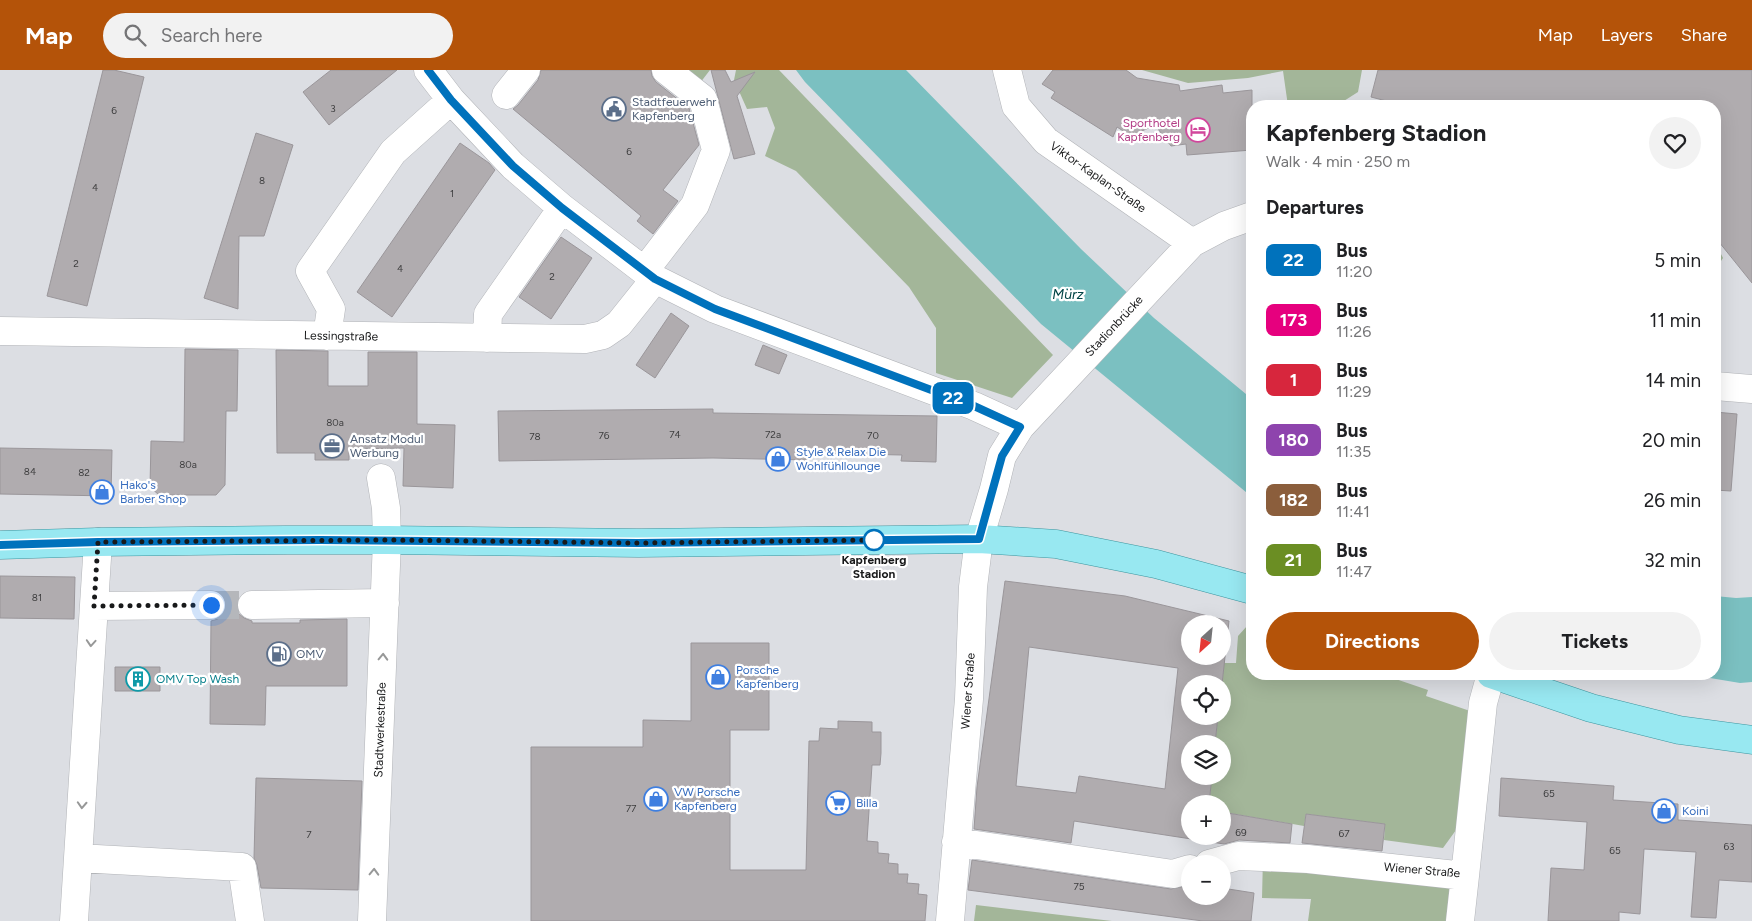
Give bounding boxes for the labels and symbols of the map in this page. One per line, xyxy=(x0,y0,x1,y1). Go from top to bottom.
place label: Stadtfeuerwehr Kapfenberg xyxy=(632,95,716,123)
public building icon: Stadtfeuerwehr Kapfenberg xyxy=(601,96,627,122)
house number: 3 xyxy=(330,102,336,115)
house number: 6 xyxy=(111,104,117,117)
place label: Sporthotel Kapfenberg xyxy=(1117,116,1180,144)
hotel icon: Sporthotel Kapfenberg xyxy=(1185,117,1211,143)
street label: Viktor-Kaplan-Straße xyxy=(1047,139,1149,216)
house number: 6 xyxy=(626,145,632,158)
house number: 8 xyxy=(259,174,265,187)
house number: 4 xyxy=(92,181,98,194)
house number: 1 xyxy=(450,187,454,200)
house number: 2 xyxy=(73,257,79,270)
house number: 4 xyxy=(397,262,403,275)
house number: 2 xyxy=(549,270,555,283)
water label: Mürz xyxy=(1052,286,1084,303)
street label: Stadionbrücke xyxy=(1082,292,1146,359)
street label: Lessingstraße xyxy=(304,328,379,344)
line badge: 22 xyxy=(930,382,976,414)
house number: 80a xyxy=(326,416,344,429)
house number: 74 xyxy=(669,428,681,441)
house number: 72a xyxy=(765,428,781,441)
house number: 76 xyxy=(598,429,610,442)
house number: 70 xyxy=(867,429,879,442)
house number: 78 xyxy=(529,430,541,443)
place label: Ansatz Modul Werbung xyxy=(350,432,423,460)
office icon: Ansatz Modul Werbung xyxy=(319,433,345,459)
place label: Style & Relax Die Wohlfühllounge xyxy=(796,445,887,473)
shop icon: Style & Relax Die Wohlfühllounge xyxy=(765,446,791,472)
house number: 80a xyxy=(179,458,197,471)
house number: 84 xyxy=(24,465,36,478)
house number: 82 xyxy=(78,466,90,479)
place label: Hako's Barber Shop xyxy=(120,478,186,506)
shop icon: Hako's Barber Shop xyxy=(89,479,115,505)
marker: Kapfenberg Stadion xyxy=(863,529,885,551)
place label: Kapfenberg Stadion xyxy=(842,553,906,581)
house number: 81 xyxy=(32,591,42,604)
your location xyxy=(199,593,224,618)
north arrow xyxy=(1181,615,1231,665)
one-way arrow xyxy=(86,639,97,647)
fuel station icon: OMV xyxy=(266,641,292,667)
place label: OMV xyxy=(296,647,324,661)
street label: Wiener Straße xyxy=(958,652,978,730)
one-way arrow xyxy=(378,653,388,661)
place label: Porsche Kapfenberg xyxy=(736,663,799,691)
shop icon: Porsche Kapfenberg xyxy=(705,664,731,690)
building icon: OMV Top Wash xyxy=(125,666,151,692)
place label: OMV Top Wash xyxy=(156,672,239,686)
street label: Stadtwerkestraße xyxy=(371,682,389,778)
place label: VW Porsche Kapfenberg xyxy=(674,785,740,813)
shop icon: VW Porsche Kapfenberg xyxy=(643,786,669,812)
house number: 65 xyxy=(1543,787,1555,800)
supermarket icon: Billa xyxy=(825,790,851,816)
place label: Billa xyxy=(856,796,878,810)
shop icon: Koini xyxy=(1651,798,1677,824)
one-way arrow xyxy=(76,801,87,809)
house number: 77 xyxy=(626,802,637,815)
place label: Koini xyxy=(1682,804,1708,818)
house number: 69 xyxy=(1235,826,1247,839)
house number: 67 xyxy=(1338,827,1350,840)
house number: 7 xyxy=(306,828,312,841)
house number: 63 xyxy=(1723,840,1735,853)
house number: 65 xyxy=(1609,844,1621,857)
street label: Wiener Straße xyxy=(1383,860,1461,880)
one-way arrow xyxy=(368,868,379,876)
house number: 75 xyxy=(1073,880,1085,893)

